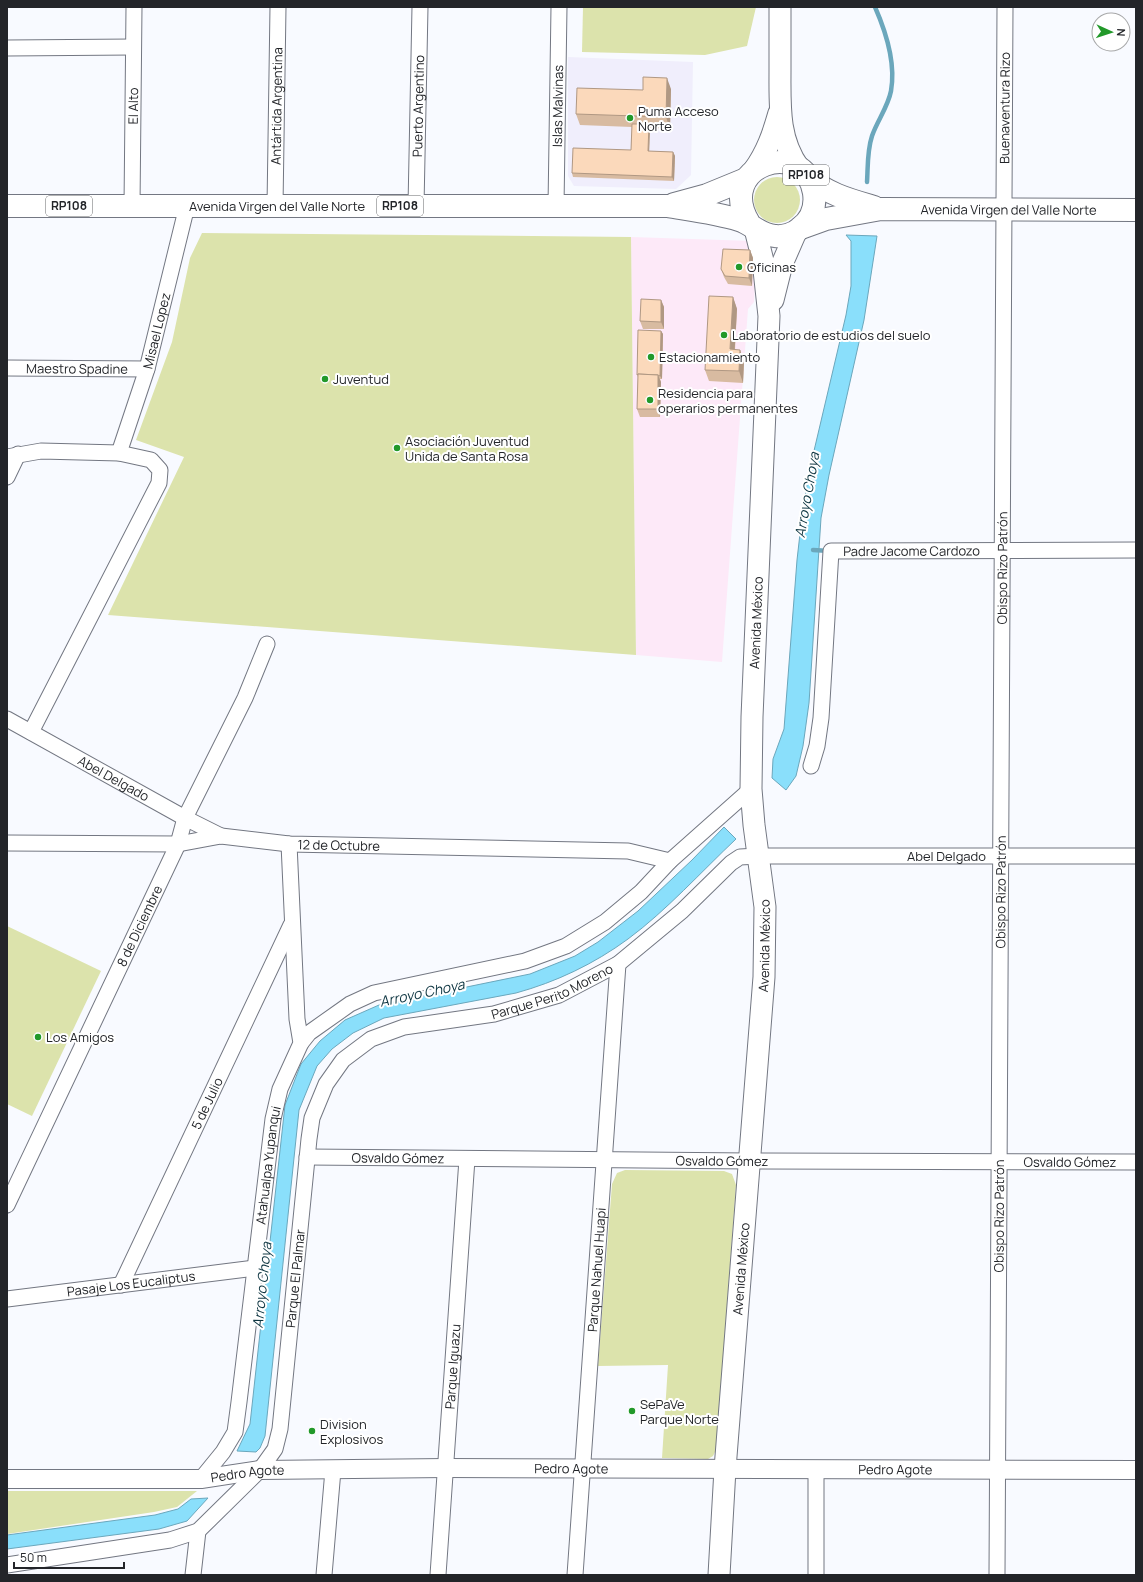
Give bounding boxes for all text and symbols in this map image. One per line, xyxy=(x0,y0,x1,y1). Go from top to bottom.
north arrow xyxy=(1091,12,1131,52)
text: N xyxy=(1114,28,1129,37)
street label: Antártida Argentina xyxy=(267,47,286,165)
street label: Buenaventura Rizo xyxy=(995,52,1014,164)
street label: Puerto Argentino xyxy=(408,54,428,157)
street label: Islas Malvinas xyxy=(548,65,567,147)
street label: El Alto xyxy=(124,87,142,125)
place label: Puma Acceso Norte xyxy=(638,102,719,135)
marker: Puma Acceso Norte xyxy=(625,113,635,123)
road number: RP108 xyxy=(783,165,829,185)
road number: RP108 xyxy=(46,196,92,216)
road number: RP108 xyxy=(377,196,423,216)
street label: Avenida Virgen del Valle Norte xyxy=(189,197,365,215)
street label: Avenida Virgen del Valle Norte xyxy=(920,200,1097,219)
place label: Oficinas xyxy=(747,258,796,276)
marker: Oficinas xyxy=(734,262,744,272)
street label: Misael Lopez xyxy=(138,291,174,371)
place label: Laboratorio de estudios del suelo xyxy=(732,326,931,344)
marker: Laboratorio de estudios del suelo xyxy=(719,330,729,340)
place label: Estacionamiento xyxy=(659,348,760,366)
marker: Estacionamiento xyxy=(646,352,656,362)
street label: Maestro Spadine xyxy=(26,359,128,378)
place label: Juventud xyxy=(333,370,389,388)
marker: Juventud xyxy=(320,374,330,384)
place label: Residencia para operarios permanentes xyxy=(658,384,798,417)
marker: Residencia para operarios permanentes xyxy=(645,395,655,405)
place label: Asociación Juventud Unida de Santa Rosa xyxy=(405,432,529,465)
marker: Asociación Juventud Unida de Santa Rosa xyxy=(392,443,402,453)
water label: Arroyo Choya xyxy=(790,450,824,539)
street label: Obispo Rizo Patrón xyxy=(993,511,1011,625)
street label: Padre Jacome Cardozo xyxy=(843,542,980,560)
street label: Avenida México xyxy=(745,576,767,669)
street label: Abel Delgado xyxy=(75,751,153,805)
street label: 12 de Octubre xyxy=(297,835,381,855)
street label: Obispo Rizo Patrón xyxy=(991,835,1010,949)
street label: Abel Delgado xyxy=(907,847,986,865)
street label: 8 de Diciembre xyxy=(112,882,166,969)
street label: Avenida México xyxy=(754,898,774,993)
street label: Parque Perito Moreno xyxy=(489,959,616,1023)
water label: Arroyo Choya xyxy=(378,974,467,1011)
place label: Los Amigos xyxy=(46,1028,114,1046)
marker: Los Amigos xyxy=(33,1032,43,1042)
street label: 5 de Julio xyxy=(187,1074,227,1132)
street label: Atahualpa Yupanqui xyxy=(251,1104,285,1225)
street label: Osvaldo Gómez xyxy=(351,1148,445,1167)
street label: Osvaldo Gómez xyxy=(675,1151,769,1170)
street label: Osvaldo Gómez xyxy=(1024,1153,1117,1171)
street label: Obispo Rizo Patrón xyxy=(990,1159,1008,1273)
street label: Parque Nahuel Huapi xyxy=(583,1207,610,1333)
street label: Avenida México xyxy=(728,1222,754,1316)
street label: Parque El Palmar xyxy=(281,1228,309,1329)
water label: Arroyo Choya xyxy=(248,1240,276,1329)
street label: Pasaje Los Eucaliptus xyxy=(66,1267,196,1300)
street label: Parque Iguazu xyxy=(441,1323,464,1410)
place label: SePaVe Parque Norte xyxy=(640,1395,719,1428)
marker: SePaVe Parque Norte xyxy=(627,1406,637,1416)
place label: Division Explosivos xyxy=(320,1415,383,1448)
marker: Division Explosivos xyxy=(307,1426,317,1436)
street label: Pedro Agote xyxy=(534,1459,609,1477)
street label: Pedro Agote xyxy=(858,1460,933,1478)
street label: Pedro Agote xyxy=(209,1461,285,1486)
scale bar xyxy=(14,1544,124,1570)
text: 50 m xyxy=(20,1549,47,1566)

